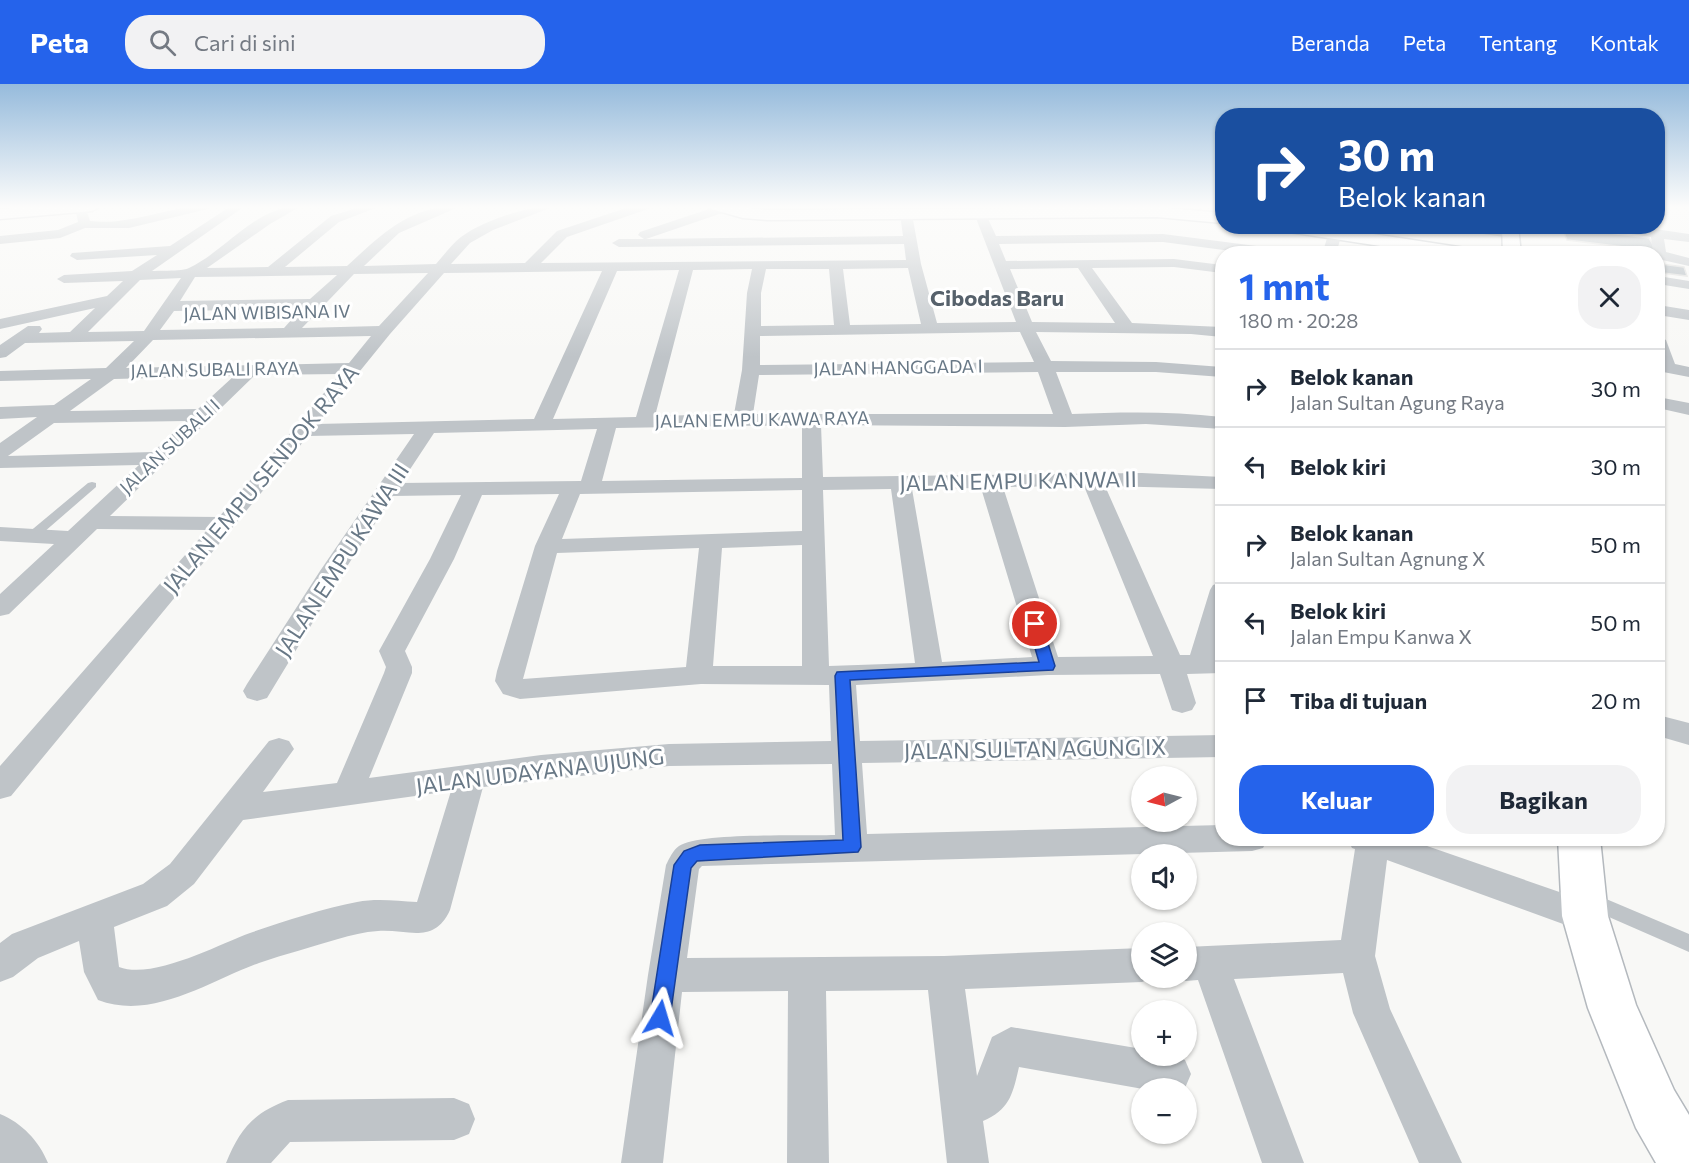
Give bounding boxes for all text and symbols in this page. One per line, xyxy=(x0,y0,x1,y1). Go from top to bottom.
search box xyxy=(125,15,545,69)
text: Peta xyxy=(30,25,89,59)
icon: search xyxy=(146,26,179,59)
text: Cari di sini xyxy=(194,29,296,56)
text: Beranda xyxy=(1291,30,1370,55)
text: Peta xyxy=(1403,30,1446,55)
text: Tentang xyxy=(1479,30,1557,55)
text: Kontak xyxy=(1590,30,1659,55)
text: 30 m xyxy=(1338,128,1435,180)
icon: right xyxy=(1239,132,1317,210)
text: Belok kanan xyxy=(1338,180,1486,213)
text: 1 mnt xyxy=(1239,263,1330,307)
button: close xyxy=(1578,266,1641,329)
district label: Cibodas Baru xyxy=(930,284,1064,311)
street label: JALAN WIBISANA IV xyxy=(183,300,351,324)
text: 180 m · 20:28 xyxy=(1239,308,1358,332)
street label: JALAN HANGGADA I xyxy=(813,355,983,379)
street label: JALAN SUBALI RAYA xyxy=(130,357,300,381)
street label: JALAN EMPU SENDOK RAYA xyxy=(157,359,364,598)
text: Belok kanan xyxy=(1290,363,1413,390)
icon: right xyxy=(1239,372,1272,405)
text: 30 m xyxy=(1591,375,1641,402)
text: Jalan Sultan Agung Raya xyxy=(1290,390,1505,414)
street label: JALAN SUBALI I xyxy=(115,394,224,498)
street label: JALAN EMPU KAWA RAYA xyxy=(654,406,870,432)
icon: left xyxy=(1239,450,1272,483)
text: Belok kiri xyxy=(1290,453,1386,480)
text: 30 m xyxy=(1591,453,1641,480)
street label: JALAN EMPU KAWA III xyxy=(269,458,414,662)
street label: JALAN EMPU KANWA II xyxy=(899,465,1137,496)
text: Belok kanan xyxy=(1290,519,1413,546)
icon: right xyxy=(1239,528,1272,561)
text: 50 m xyxy=(1591,531,1641,558)
text: Jalan Sultan Agnung X xyxy=(1290,546,1486,570)
text: Belok kiri xyxy=(1290,597,1386,624)
pin xyxy=(1009,598,1060,649)
icon: left xyxy=(1239,606,1272,639)
icon: arrive xyxy=(1018,607,1051,640)
text: 50 m xyxy=(1591,609,1641,636)
text: Jalan Empu Kanwa X xyxy=(1290,624,1472,648)
icon: arrive xyxy=(1239,684,1272,717)
text: Tiba di tujuan xyxy=(1290,687,1427,714)
text: 20 m xyxy=(1591,687,1641,714)
street label: JALAN SULTAN AGUNG IX xyxy=(904,733,1167,764)
street label: JALAN UDAYANA UJUNG xyxy=(414,742,666,799)
button: Keluar xyxy=(1239,765,1434,834)
button: Bagikan xyxy=(1446,765,1641,834)
north arrow xyxy=(1131,766,1197,832)
map controls xyxy=(1131,766,1197,1144)
button: sound xyxy=(1131,844,1197,910)
button: layers xyxy=(1131,922,1197,988)
position arrow xyxy=(628,986,692,1050)
button: + xyxy=(1131,1000,1197,1066)
button: − xyxy=(1131,1078,1197,1144)

